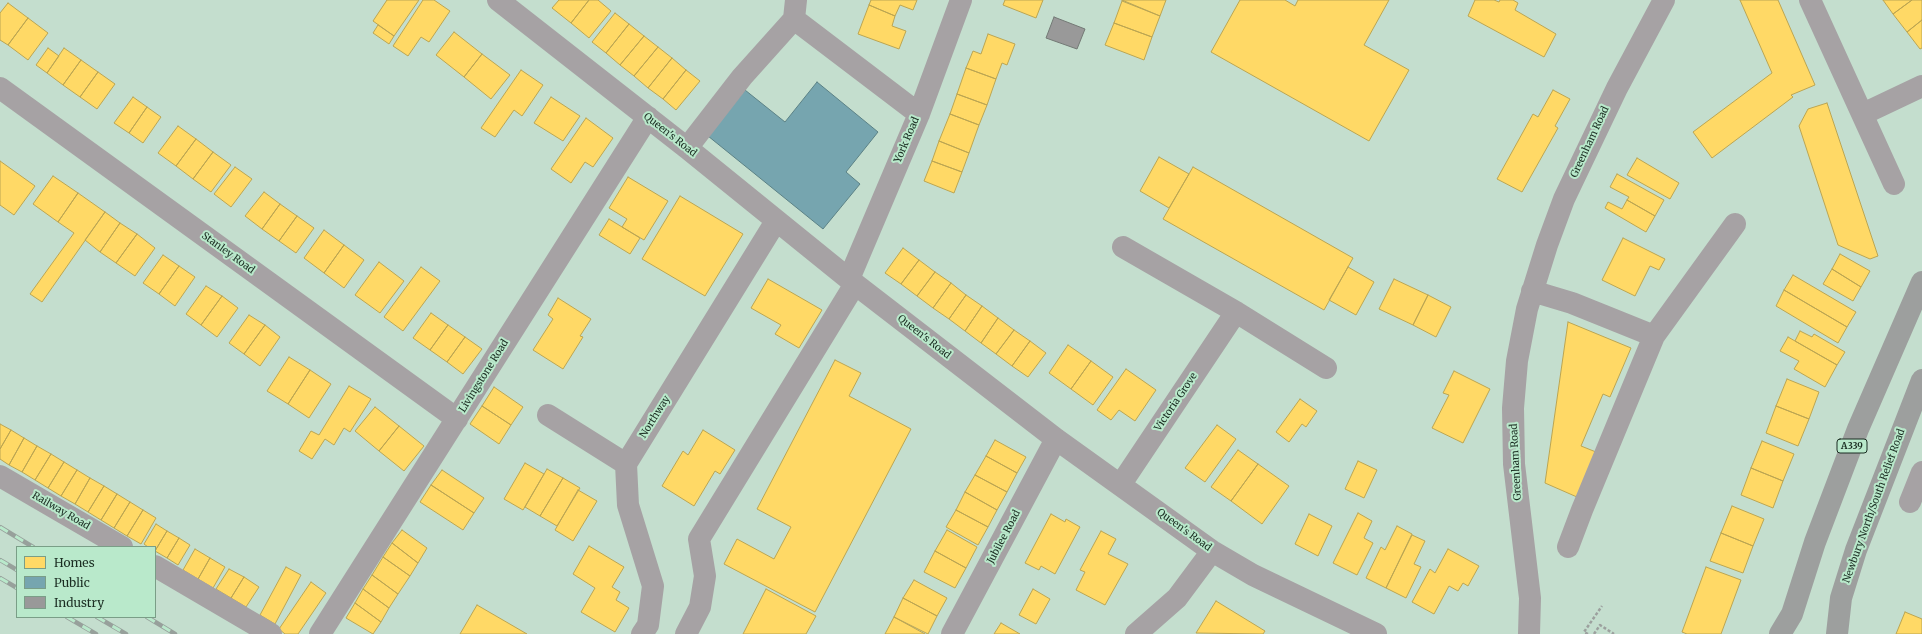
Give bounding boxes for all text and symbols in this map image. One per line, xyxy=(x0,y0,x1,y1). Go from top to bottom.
street label: Greenham Road xyxy=(1568,105,1612,179)
street label: Queen's Road xyxy=(641,110,699,160)
street label: York Road xyxy=(892,115,922,165)
street label: Stanley Road xyxy=(199,230,257,276)
street label: Queen's Road xyxy=(895,312,953,362)
street label: Livingstone Road xyxy=(457,337,511,415)
street label: Victoria Grove xyxy=(1152,371,1200,433)
street label: Northway xyxy=(637,394,673,440)
street label: Greenham Road xyxy=(1508,423,1524,501)
street label: Newbury North/South Relief Road xyxy=(1840,427,1908,585)
road number: A339 xyxy=(1837,439,1867,453)
street label: Railway Road xyxy=(30,490,92,532)
street label: Queen's Road xyxy=(1154,506,1214,554)
street label: Jubilee Road xyxy=(985,508,1023,566)
legend xyxy=(16,546,156,618)
text: Homes xyxy=(54,555,95,570)
text: Public xyxy=(54,575,90,590)
text: Industry xyxy=(54,595,104,610)

